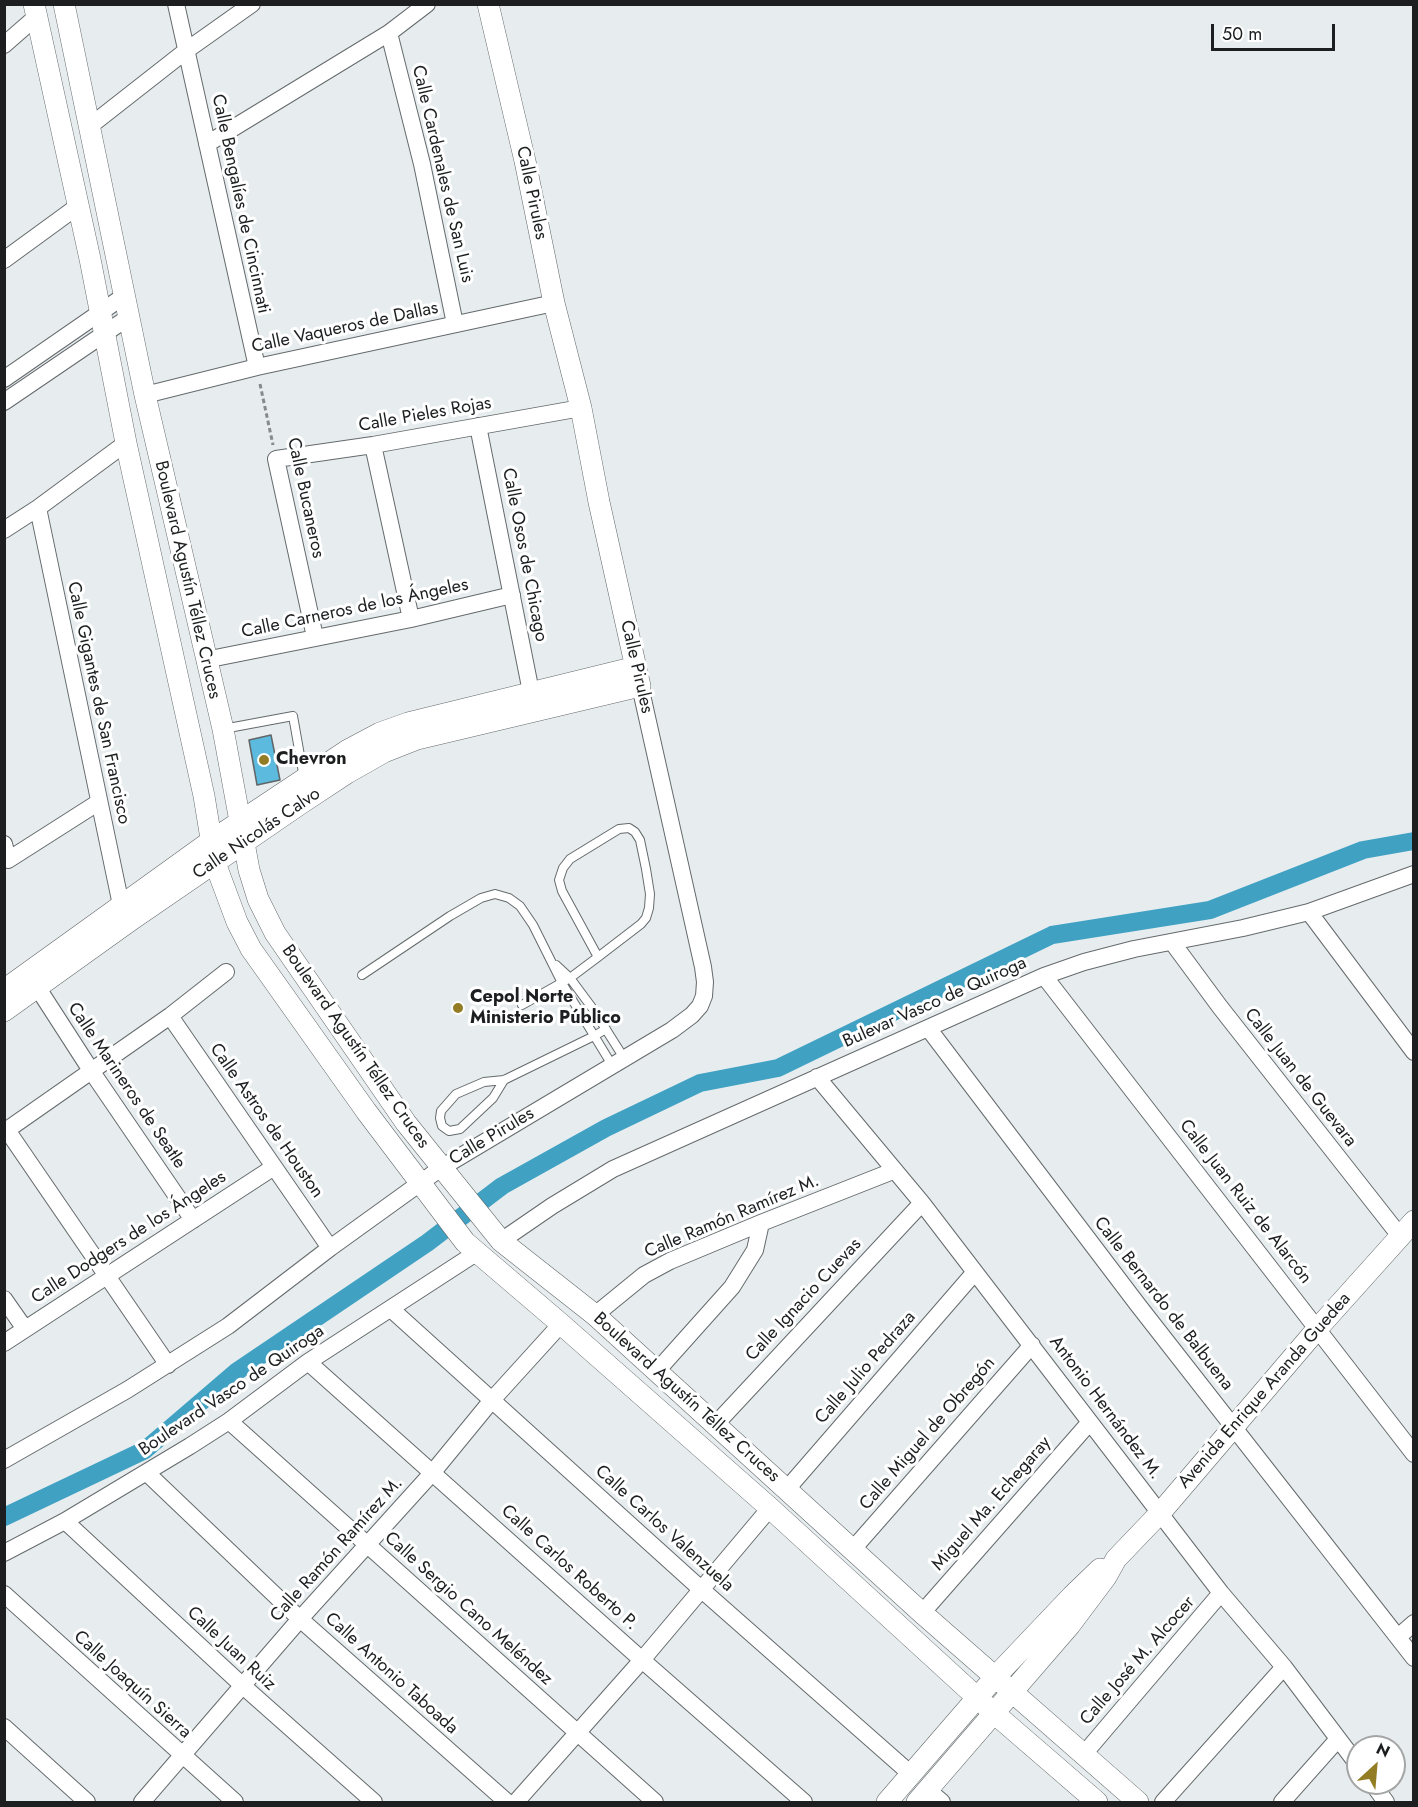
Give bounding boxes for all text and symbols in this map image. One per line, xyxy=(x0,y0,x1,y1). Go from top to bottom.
scale bar xyxy=(1214,12,1338,50)
text: 50 m xyxy=(1222,21,1262,47)
street label: Calle Cardenales de San Luis xyxy=(406,63,478,285)
street label: Calle Bengalíes de Cincinnati xyxy=(206,92,274,316)
street label: Calle Pirules xyxy=(511,144,551,242)
street label: Calle Vaqueros de Dallas xyxy=(250,298,440,358)
street label: Calle Pieles Rojas xyxy=(357,393,493,437)
street label: Calle Bucaneros xyxy=(282,436,328,560)
street label: Boulevard Agustín Téllez Cruces xyxy=(149,459,225,701)
street label: Calle Osos de Chicago xyxy=(497,466,551,644)
street label: Calle Carneros de los Ángeles xyxy=(240,574,470,644)
street label: Calle Gigantes de San Francisco xyxy=(62,580,134,826)
street label: Calle Pirules xyxy=(615,618,657,716)
place label: Chevron xyxy=(276,749,346,771)
marker: Chevron xyxy=(257,753,271,767)
street label: Calle Nicolás Calvo xyxy=(189,783,325,885)
street label: Boulevard Agustín Téllez Cruces xyxy=(276,941,434,1153)
street label: Bulevar Vasco de Quiroga xyxy=(840,953,1030,1053)
place label: Cepol Norte Ministerio Público xyxy=(470,987,621,1030)
street label: Calle Marineros de Seatle xyxy=(62,999,190,1173)
marker: Cepol Norte Ministerio Público xyxy=(451,1001,465,1015)
street label: Calle Juan de Guevara xyxy=(1239,1004,1361,1152)
street label: Calle Astros de Houston xyxy=(204,1040,328,1202)
street label: Calle Pirules xyxy=(446,1103,538,1171)
street label: Calle Juan Ruiz de Alarcón xyxy=(1174,1116,1316,1288)
street label: Calle Dodgers de los Ángeles xyxy=(28,1167,230,1309)
street label: Calle Ramón Ramírez M. xyxy=(642,1170,822,1264)
street label: Calle Bernardo de Balbuena xyxy=(1089,1213,1237,1395)
street label: Calle Ignacio Cuevas xyxy=(742,1234,866,1366)
street label: Avenida Enrique Aranda Guedea xyxy=(1174,1289,1356,1493)
street label: Calle Julio Pedraza xyxy=(811,1307,921,1429)
street label: Boulevard Agustín Téllez Cruces xyxy=(588,1309,784,1487)
street label: Boulevard Vasco de Quiroga xyxy=(135,1321,329,1461)
street label: Antonio Hernández M. xyxy=(1044,1332,1166,1484)
street label: Calle Miguel de Obregón xyxy=(856,1353,1000,1515)
street label: Miguel Ma. Echegaray xyxy=(928,1433,1056,1575)
street label: Calle Carlos Valenzuela xyxy=(590,1461,738,1597)
street label: Calle Ramón Ramírez M. xyxy=(266,1473,408,1627)
street label: Calle Carlos Roberto P. xyxy=(496,1501,642,1635)
street label: Calle Sergio Cano Meléndez xyxy=(379,1528,557,1690)
street label: Calle José M. Alcocer xyxy=(1076,1592,1200,1730)
street label: Calle Juan Ruiz xyxy=(182,1602,280,1696)
street label: Calle Antonio Taboada xyxy=(320,1609,462,1739)
street label: Calle Joaquín Sierra xyxy=(69,1627,195,1743)
north arrow xyxy=(1346,1735,1406,1795)
text: N xyxy=(1372,1737,1394,1763)

